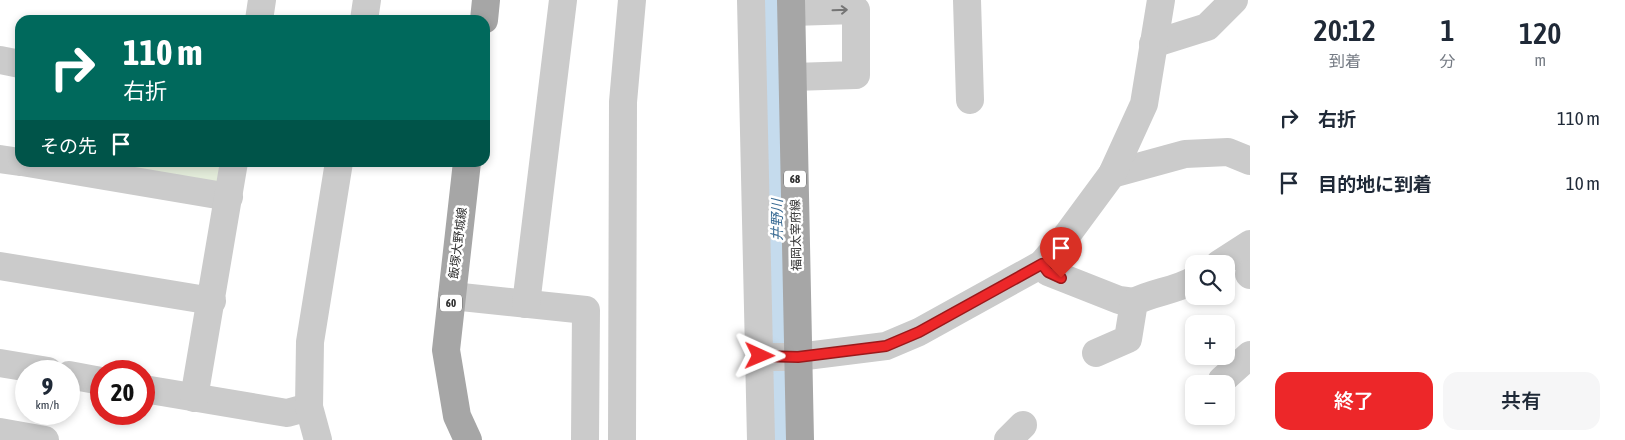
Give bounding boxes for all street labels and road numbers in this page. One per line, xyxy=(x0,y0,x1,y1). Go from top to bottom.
road number: 68 xyxy=(784,170,806,188)
street label: 福岡太宰府線 xyxy=(788,199,804,271)
street label: 飯塚大野城線 xyxy=(447,206,469,280)
road number: 60 xyxy=(440,294,462,312)

